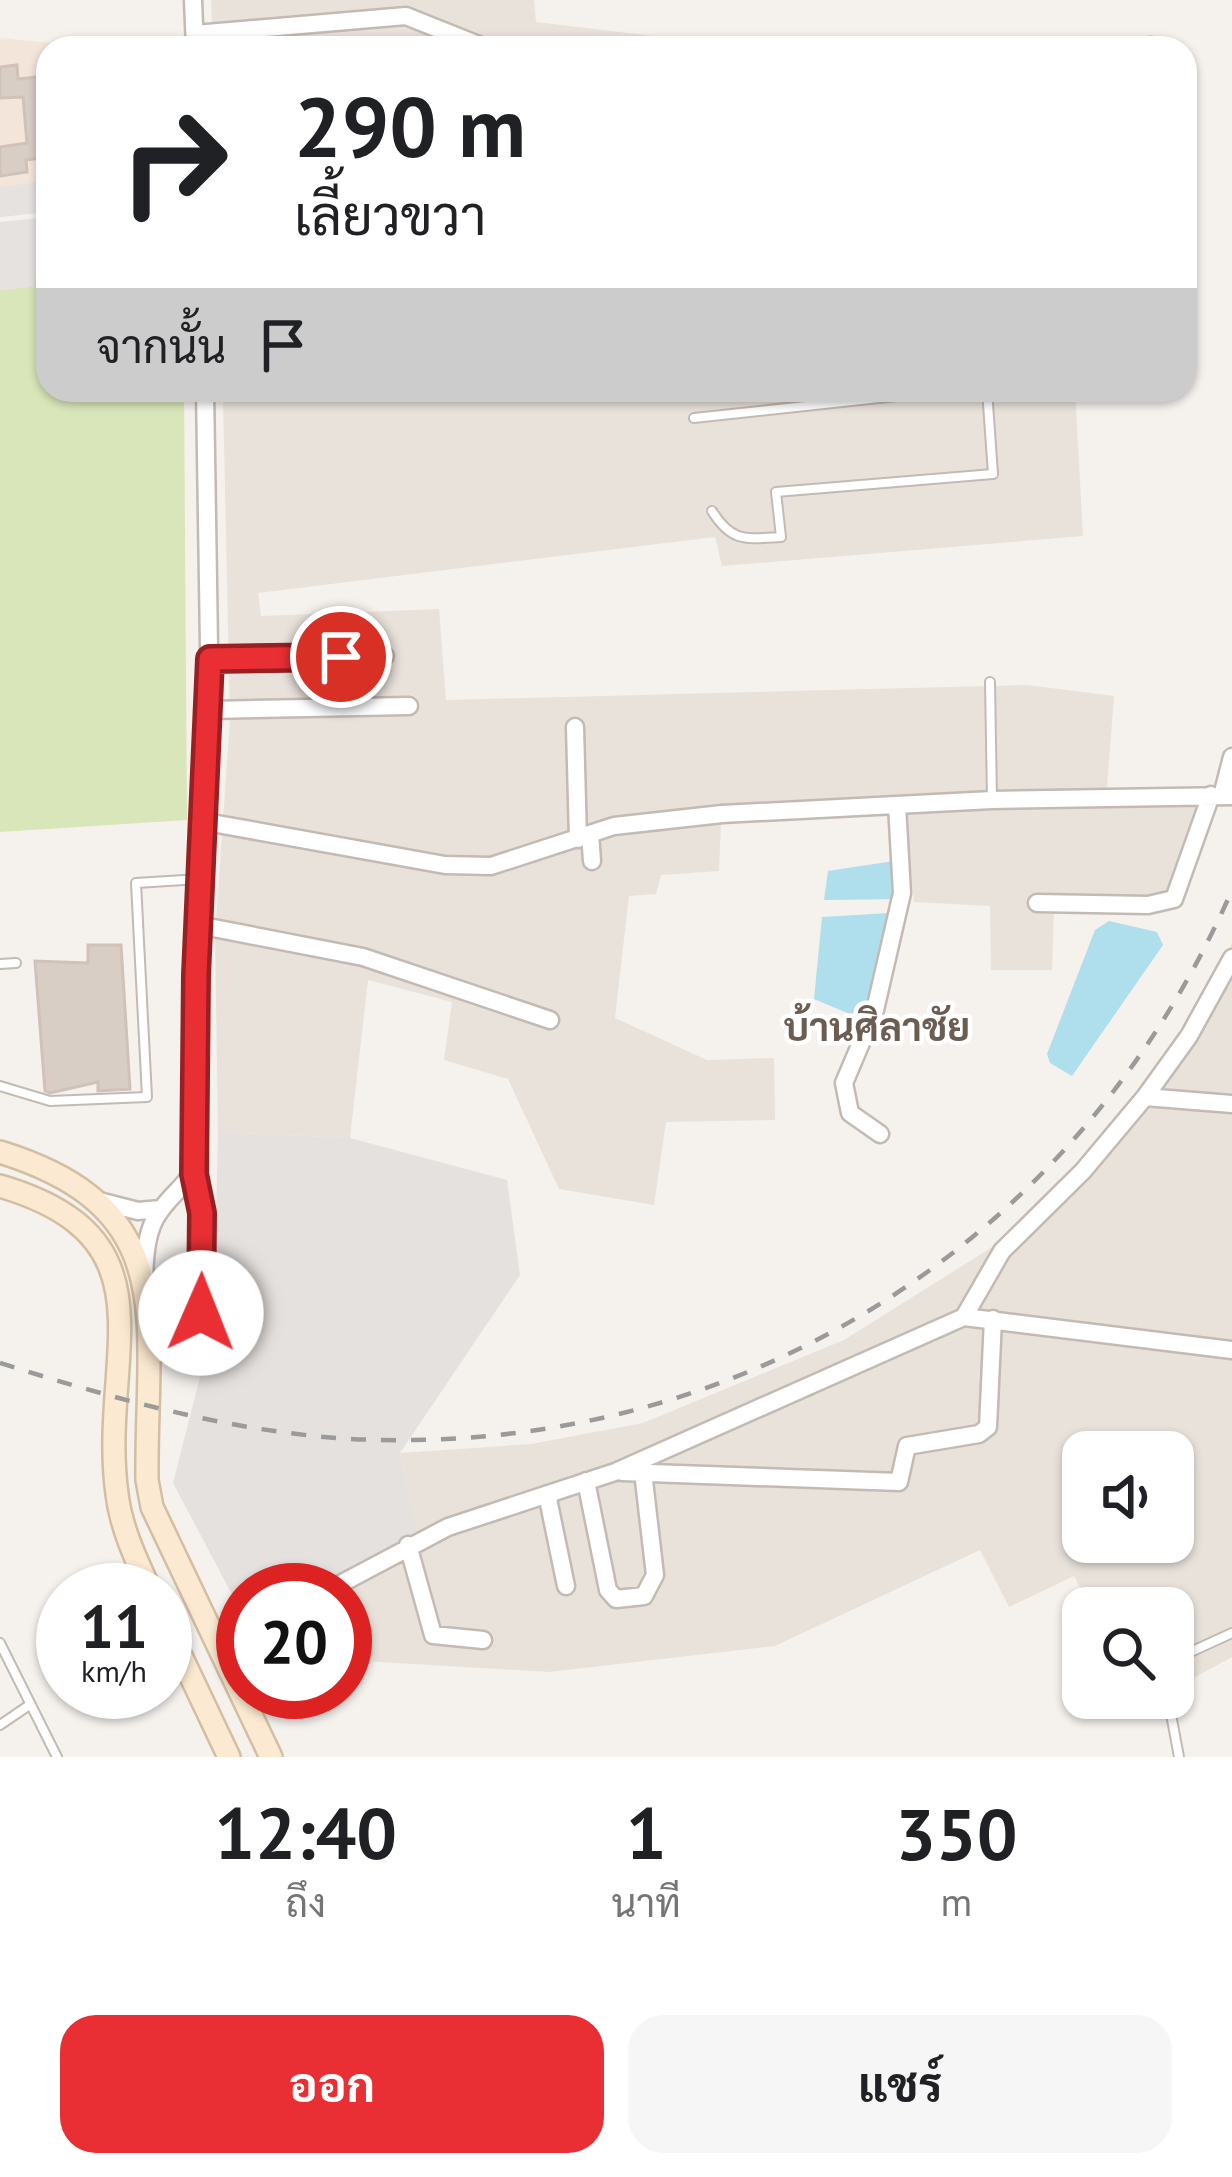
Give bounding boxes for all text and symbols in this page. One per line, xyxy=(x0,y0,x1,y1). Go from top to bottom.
text: 290 m xyxy=(294,71,526,180)
icon: right xyxy=(96,84,252,240)
text: เลี้ยวขวา xyxy=(294,180,487,250)
icon: arrive xyxy=(250,312,316,378)
text: จากนั้น xyxy=(96,317,226,375)
pin xyxy=(290,606,392,708)
icon: arrive xyxy=(308,624,374,690)
district label: บ้านศิลาชัย xyxy=(784,1001,970,1052)
position arrow xyxy=(138,1250,264,1376)
map controls xyxy=(1062,1431,1194,1719)
button: sound xyxy=(1062,1431,1194,1563)
speed limit sign: 20 xyxy=(216,1563,372,1719)
text: 11 xyxy=(80,1587,148,1665)
button: search xyxy=(1062,1587,1194,1719)
text: km/h xyxy=(81,1651,147,1690)
text: 12:40 xyxy=(214,1786,397,1879)
text: 1 xyxy=(626,1786,667,1879)
text: 350 xyxy=(895,1787,1018,1880)
text: m xyxy=(941,1876,972,1927)
text: ถึง xyxy=(286,1877,326,1928)
text: นาที xyxy=(611,1877,681,1928)
button: ออก xyxy=(60,2015,604,2153)
button: แชร์ xyxy=(628,2015,1172,2153)

